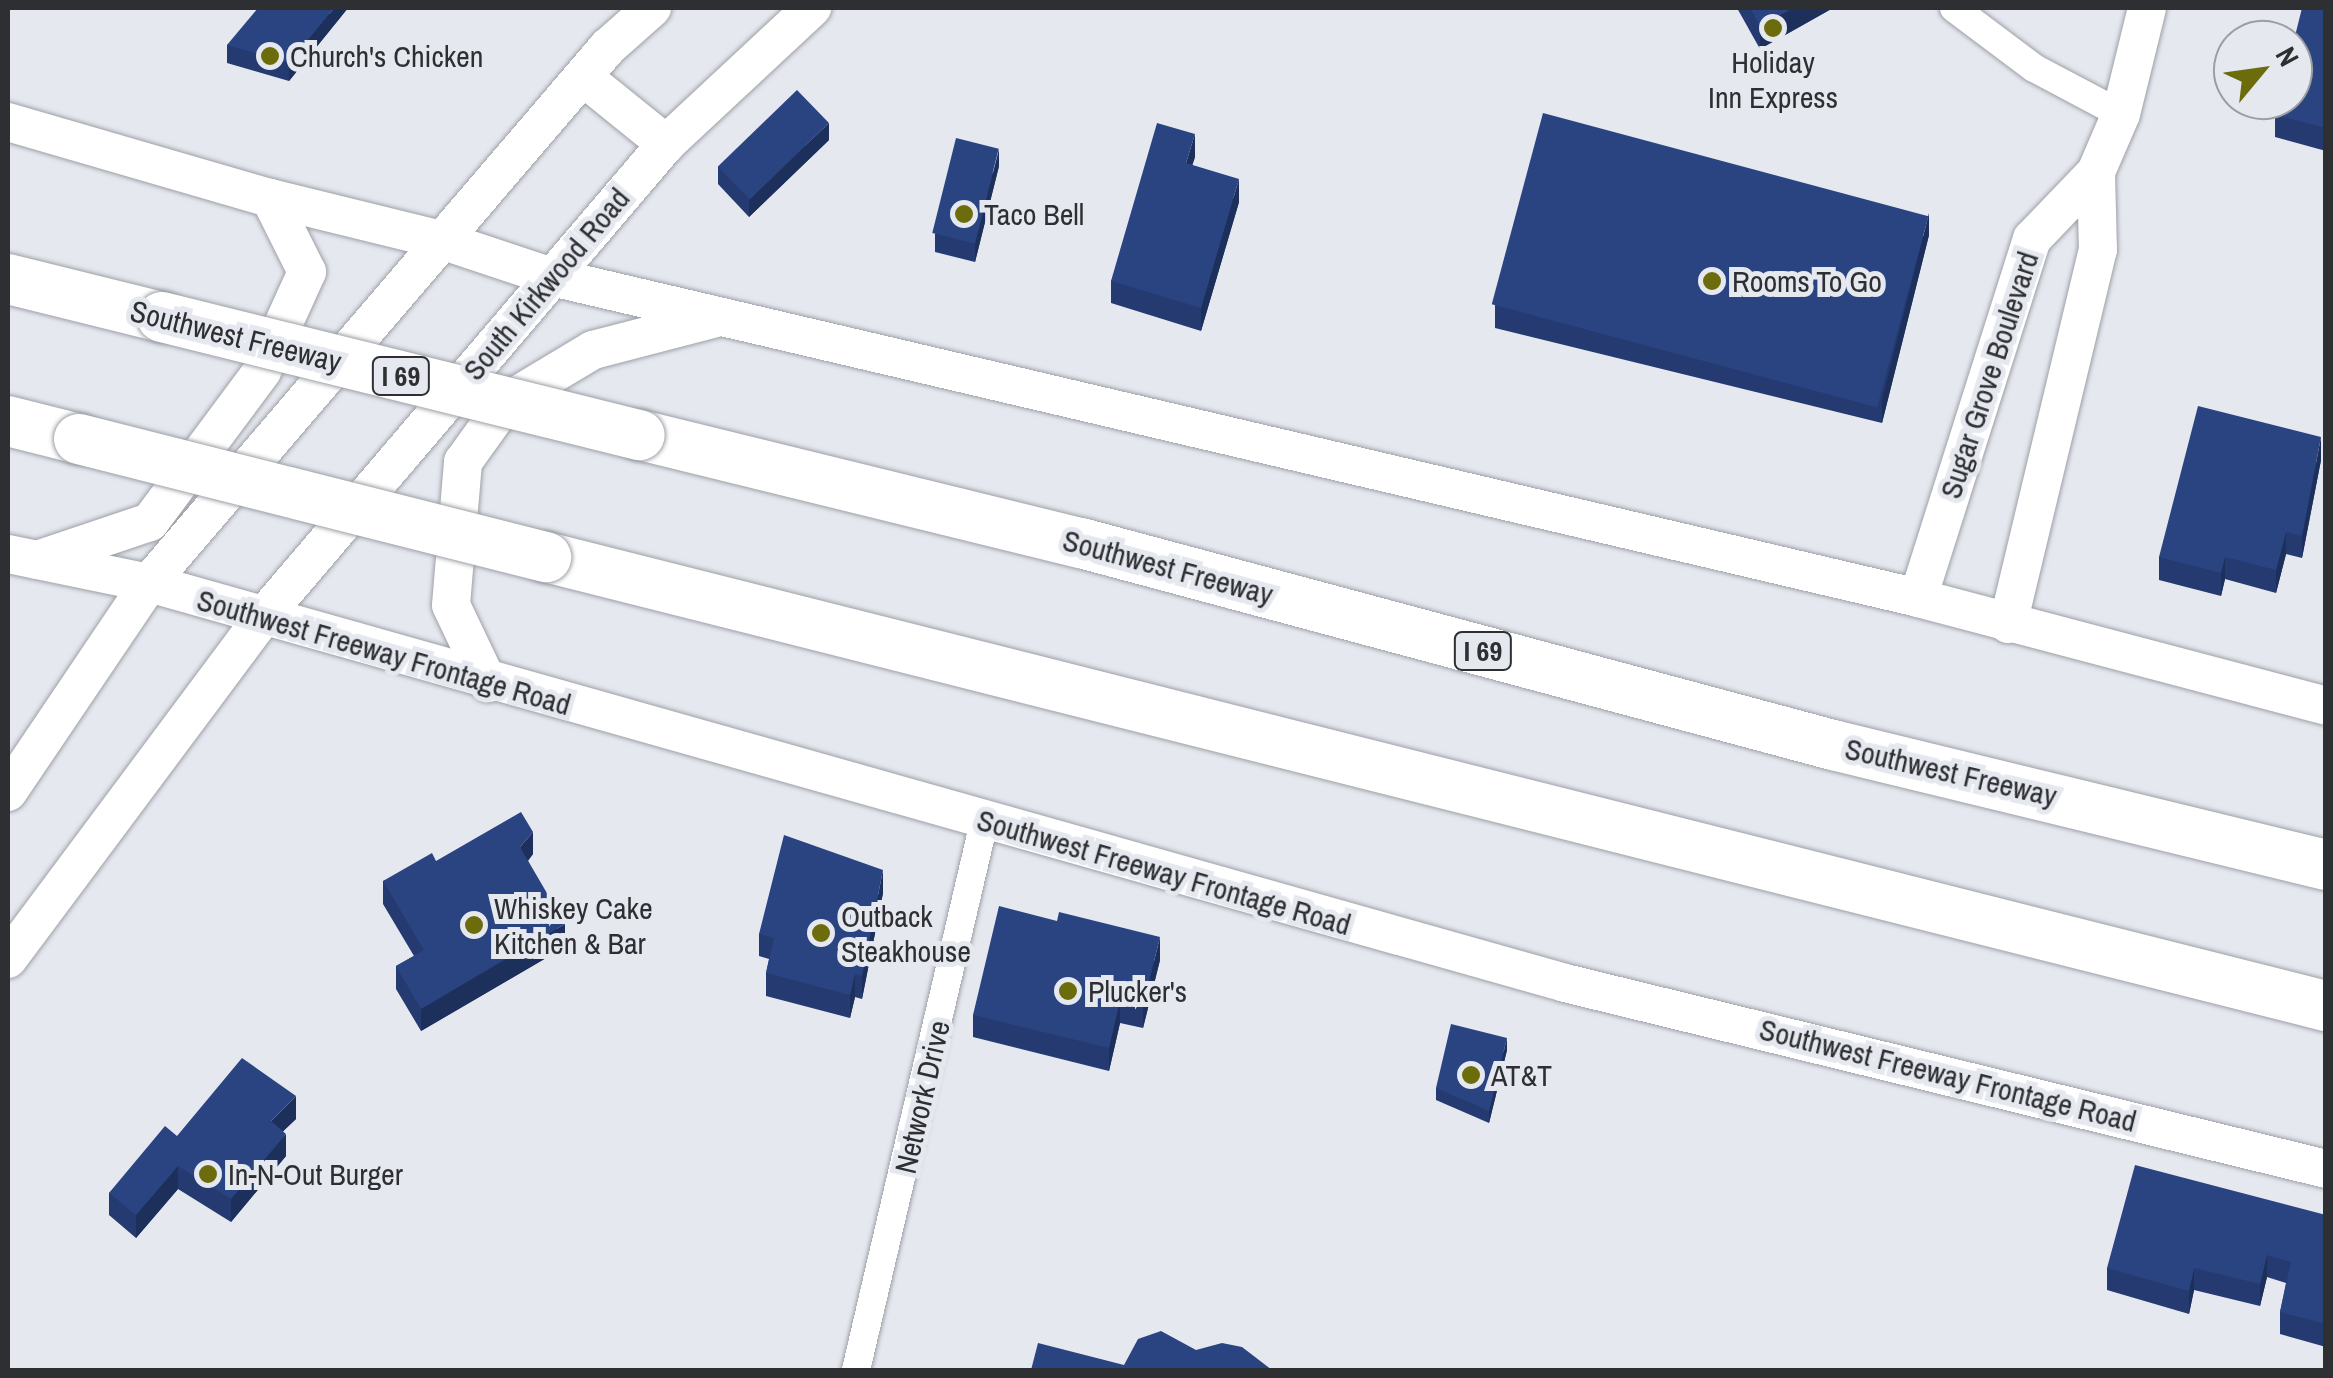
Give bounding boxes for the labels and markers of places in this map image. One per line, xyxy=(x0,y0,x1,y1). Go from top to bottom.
marker: Holiday Inn Express xyxy=(1762,17,1784,39)
place label: Church's Chicken xyxy=(290,38,483,74)
place label: Holiday Inn Express xyxy=(1708,44,1838,114)
marker: Church's Chicken xyxy=(259,45,281,67)
place label: Taco Bell xyxy=(984,196,1084,232)
marker: Taco Bell xyxy=(953,203,975,225)
place label: Rooms To Go xyxy=(1732,263,1882,299)
marker: Rooms To Go xyxy=(1701,270,1723,292)
place label: Whiskey Cake Kitchen & Bar xyxy=(494,890,653,960)
place label: Outback Steakhouse xyxy=(841,898,971,968)
marker: Whiskey Cake Kitchen & Bar xyxy=(463,914,485,936)
marker: Outback Steakhouse xyxy=(810,922,832,944)
place label: Plucker's xyxy=(1088,973,1187,1009)
marker: Plucker's xyxy=(1057,980,1079,1002)
place label: AT&T xyxy=(1491,1057,1552,1093)
marker: AT&T xyxy=(1460,1064,1482,1086)
place label: In-N-Out Burger xyxy=(228,1156,403,1192)
marker: In-N-Out Burger xyxy=(197,1163,219,1185)

